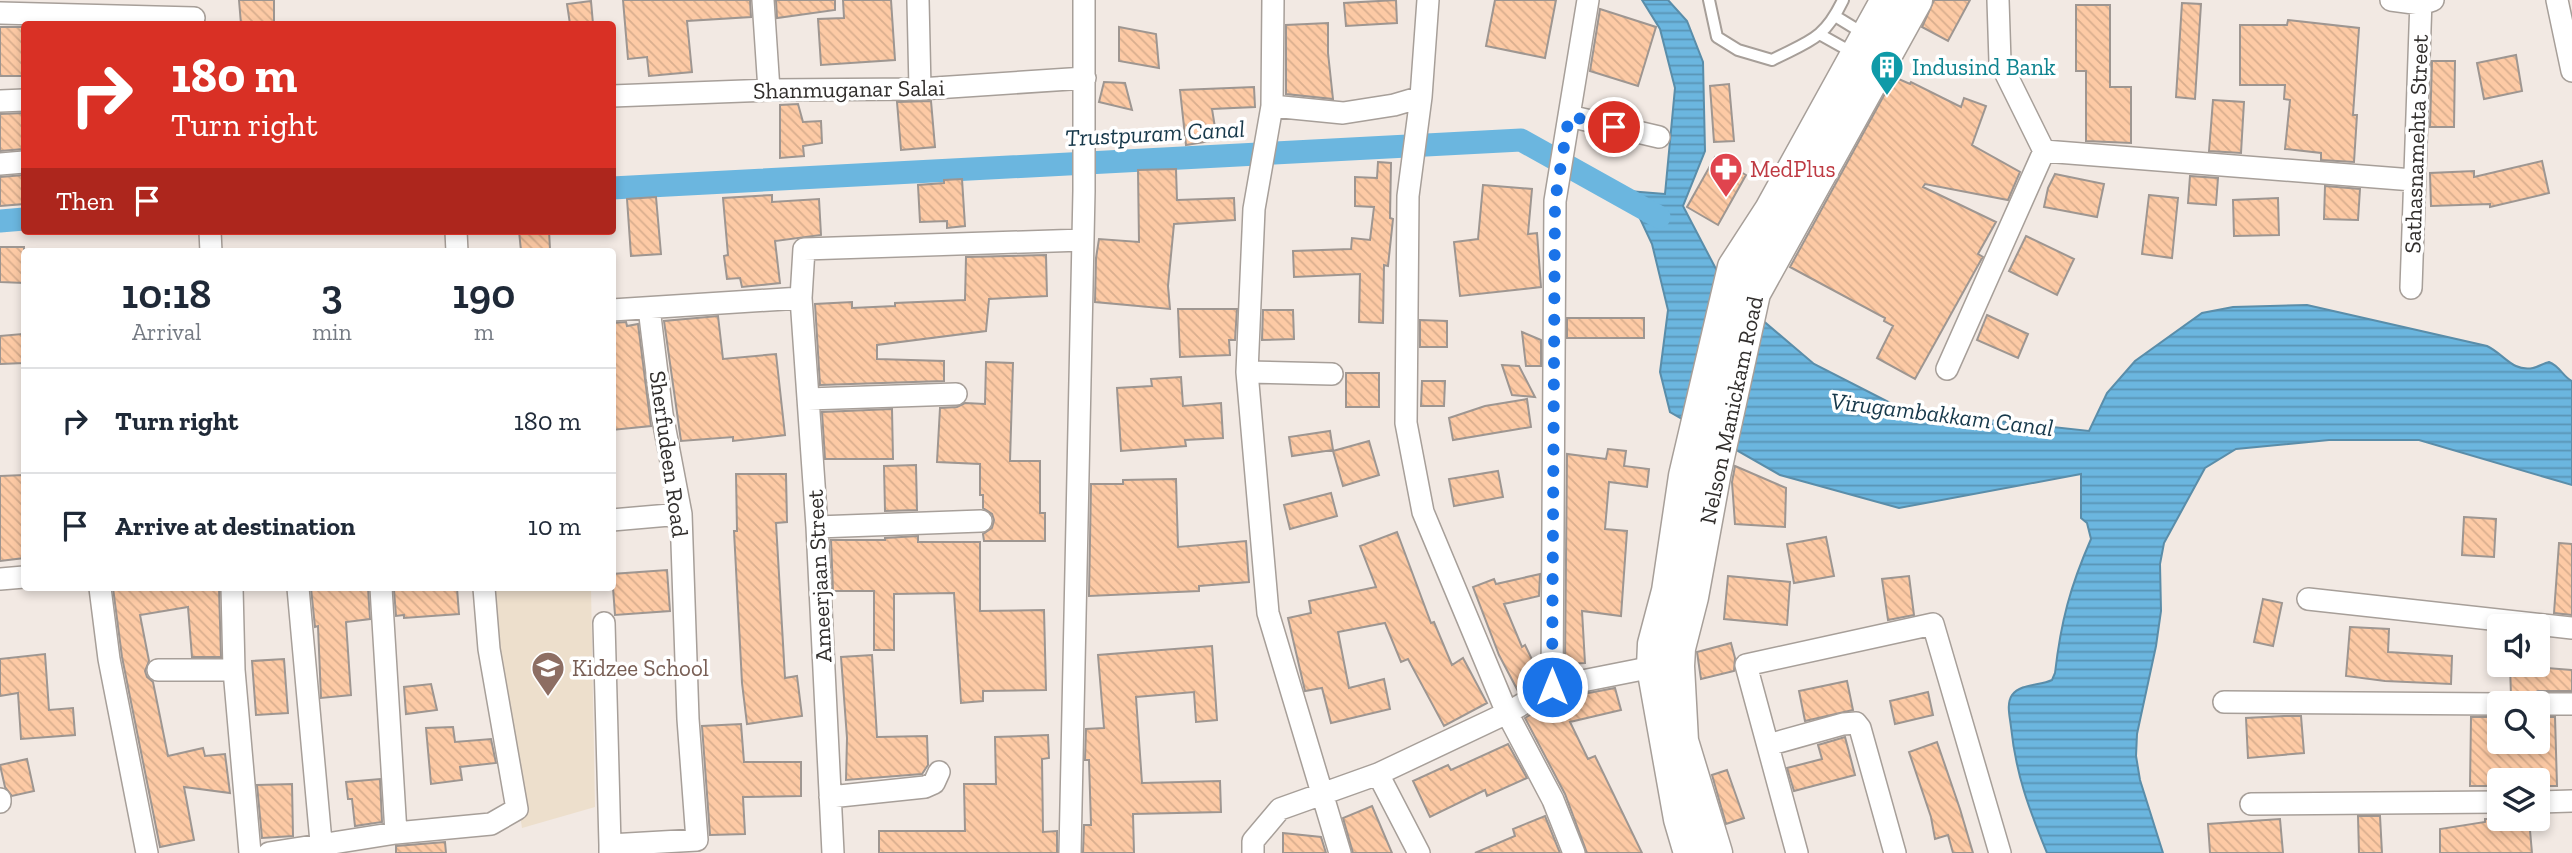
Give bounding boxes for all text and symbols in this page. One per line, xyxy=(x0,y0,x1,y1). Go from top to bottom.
street label: Sathasnamehta Street xyxy=(2398,33,2434,254)
text: 180 m xyxy=(171,46,298,105)
building icon: Indusind Bank xyxy=(1868,48,1906,97)
icon: right xyxy=(56,49,147,140)
place label: Indusind Bank xyxy=(1912,53,2056,81)
street label: Shanmuganar Salai xyxy=(753,73,945,105)
pin xyxy=(1584,97,1644,157)
text: Turn right xyxy=(171,106,318,144)
icon: arrive xyxy=(1595,108,1633,146)
water label: Trustpuram Canal xyxy=(1064,114,1246,152)
pharmacy icon: MedPlus xyxy=(1707,150,1745,199)
place label: MedPlus xyxy=(1750,155,1836,183)
icon: arrive xyxy=(128,182,166,220)
text: Then xyxy=(56,185,114,217)
text: 10:18 xyxy=(122,268,212,319)
text: 3 xyxy=(321,268,343,319)
text: 190 xyxy=(452,268,515,319)
street label: Nelson Manickam Road xyxy=(1693,293,1769,527)
text: Arrival xyxy=(132,318,201,346)
text: min xyxy=(312,318,352,346)
text: m xyxy=(474,318,494,346)
street label: Sherfudeen Road xyxy=(643,369,695,539)
water label: Virugambakkam Canal xyxy=(1829,386,2055,442)
icon: right xyxy=(56,402,94,440)
text: Turn right xyxy=(115,405,238,437)
text: 180 m xyxy=(514,405,581,437)
street label: Ameerjaan Street xyxy=(800,488,838,663)
icon: arrive xyxy=(56,507,94,545)
text: Arrive at destination xyxy=(115,510,355,542)
text: 10 m xyxy=(528,510,581,542)
map controls xyxy=(2487,614,2550,831)
button: sound xyxy=(2487,614,2550,677)
school or university icon: Kidzee School xyxy=(529,649,567,698)
position arrow xyxy=(1515,650,1589,724)
place label: Kidzee School xyxy=(572,654,709,682)
button: search xyxy=(2487,691,2550,754)
button: layers xyxy=(2487,768,2550,831)

